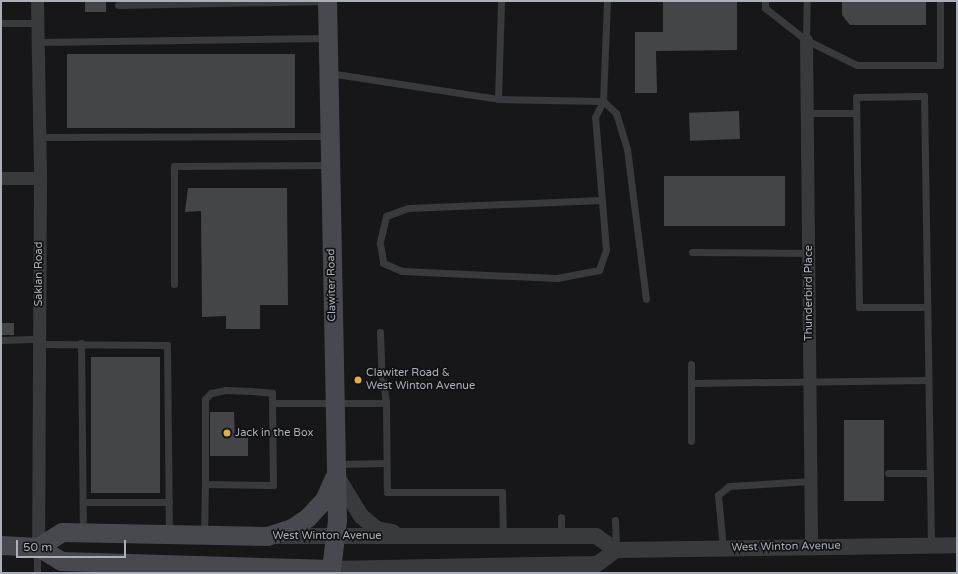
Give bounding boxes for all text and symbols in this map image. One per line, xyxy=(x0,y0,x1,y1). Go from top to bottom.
street label: Saklan Road xyxy=(32,241,46,307)
street label: Thunderbird Place xyxy=(802,245,816,341)
street label: Clawiter Road xyxy=(325,248,339,322)
place label: Clawiter Road & West Winton Avenue xyxy=(366,367,475,393)
marker: Clawiter Road & West Winton Avenue xyxy=(353,375,363,385)
place label: Jack in the Box xyxy=(235,426,313,440)
marker: Jack in the Box xyxy=(222,428,232,438)
street label: West Winton Avenue xyxy=(272,529,382,543)
scale bar xyxy=(18,532,128,558)
street label: West Winton Avenue xyxy=(731,539,841,555)
text: 50 m xyxy=(23,540,52,554)

